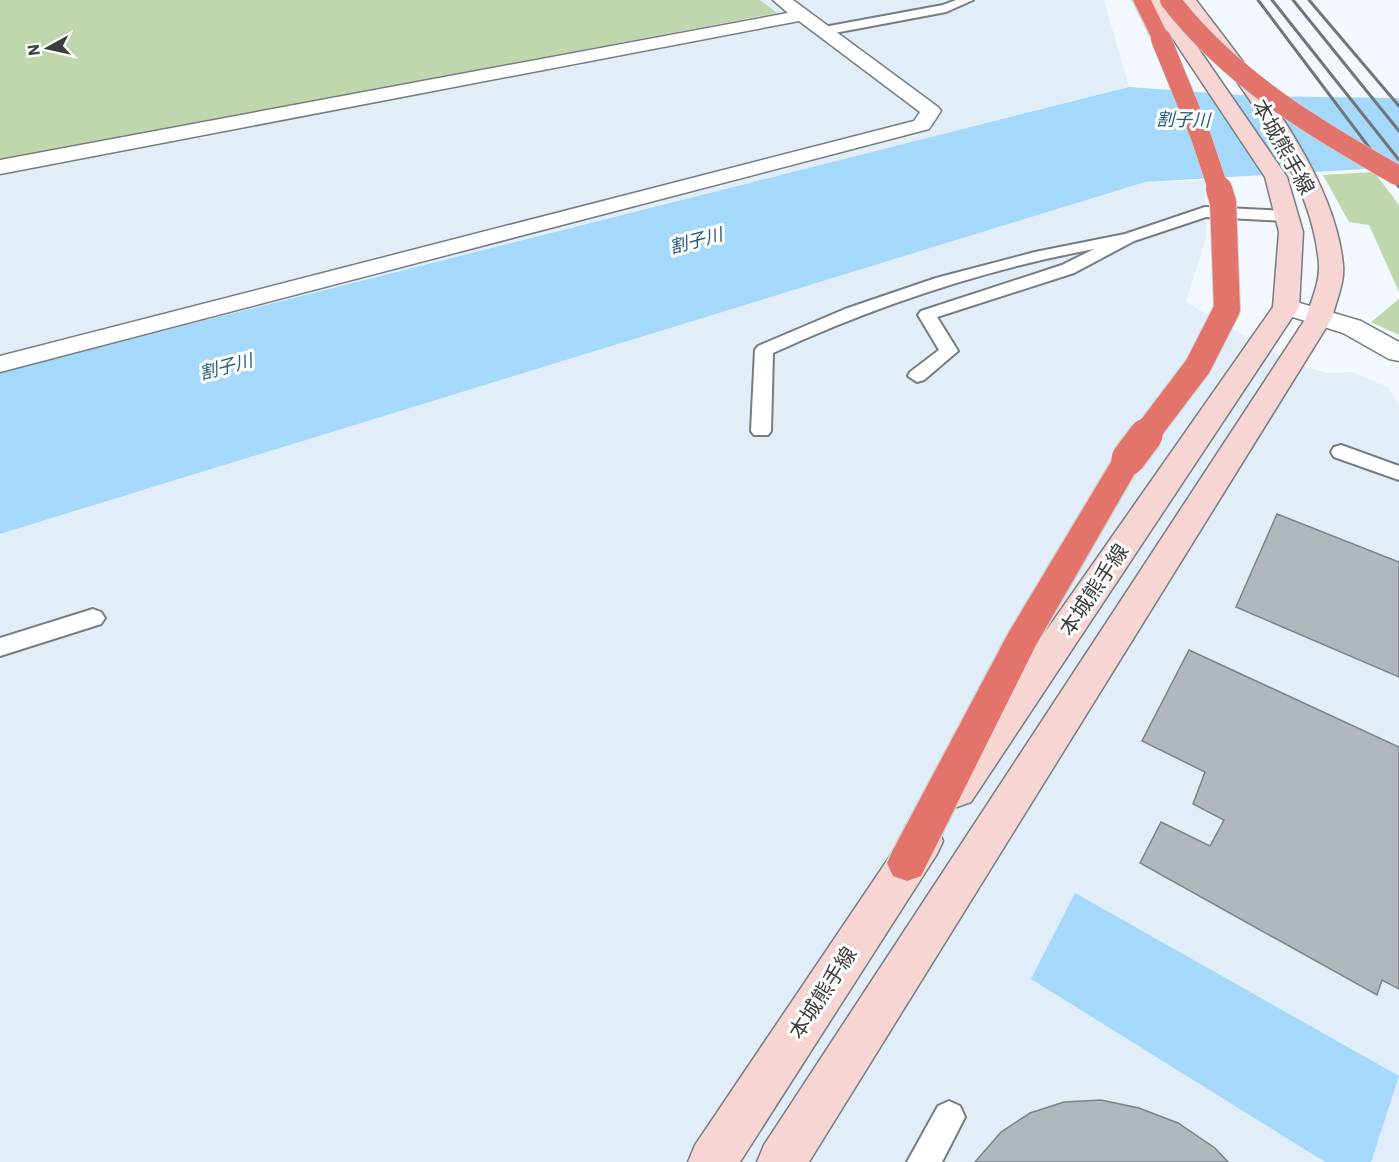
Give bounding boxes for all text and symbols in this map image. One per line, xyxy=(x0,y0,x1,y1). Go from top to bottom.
north arrow xyxy=(18,18,78,78)
text: N xyxy=(22,43,44,57)
street label: 本城熊手線 xyxy=(1246,94,1322,199)
water label: 割子川 xyxy=(1156,108,1212,132)
water label: 割子川 xyxy=(667,222,727,259)
water label: 割子川 xyxy=(197,348,257,385)
street label: 本城熊手線 xyxy=(1052,538,1134,641)
street label: 本城熊手線 xyxy=(782,941,862,1044)

